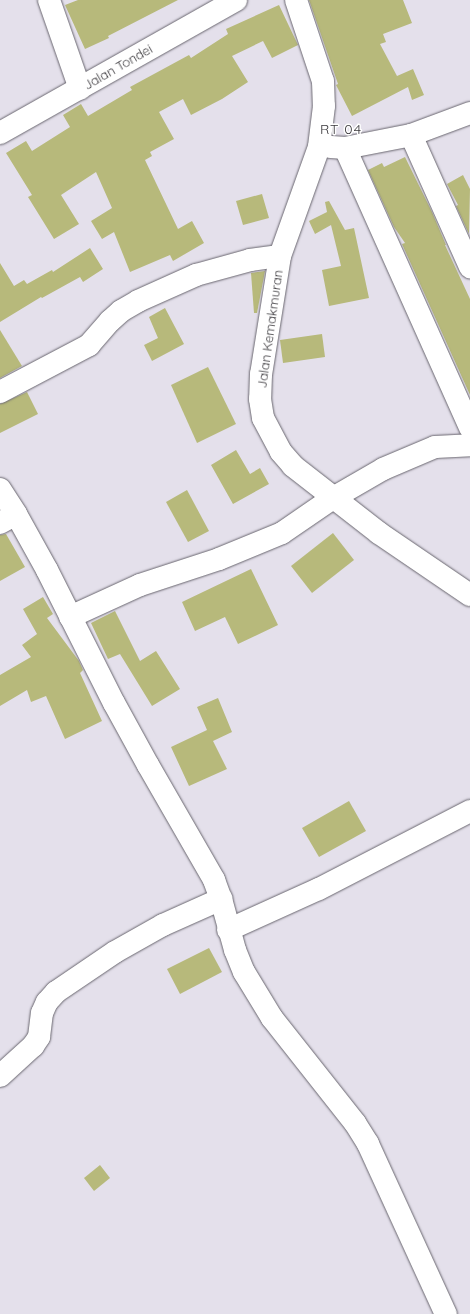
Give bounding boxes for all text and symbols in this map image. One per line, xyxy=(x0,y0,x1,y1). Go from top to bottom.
street label: Jalan Tondei xyxy=(81,41,155,93)
district label: RT 04 xyxy=(320,121,362,137)
street label: Jalan Kemakmuran xyxy=(254,269,286,389)

